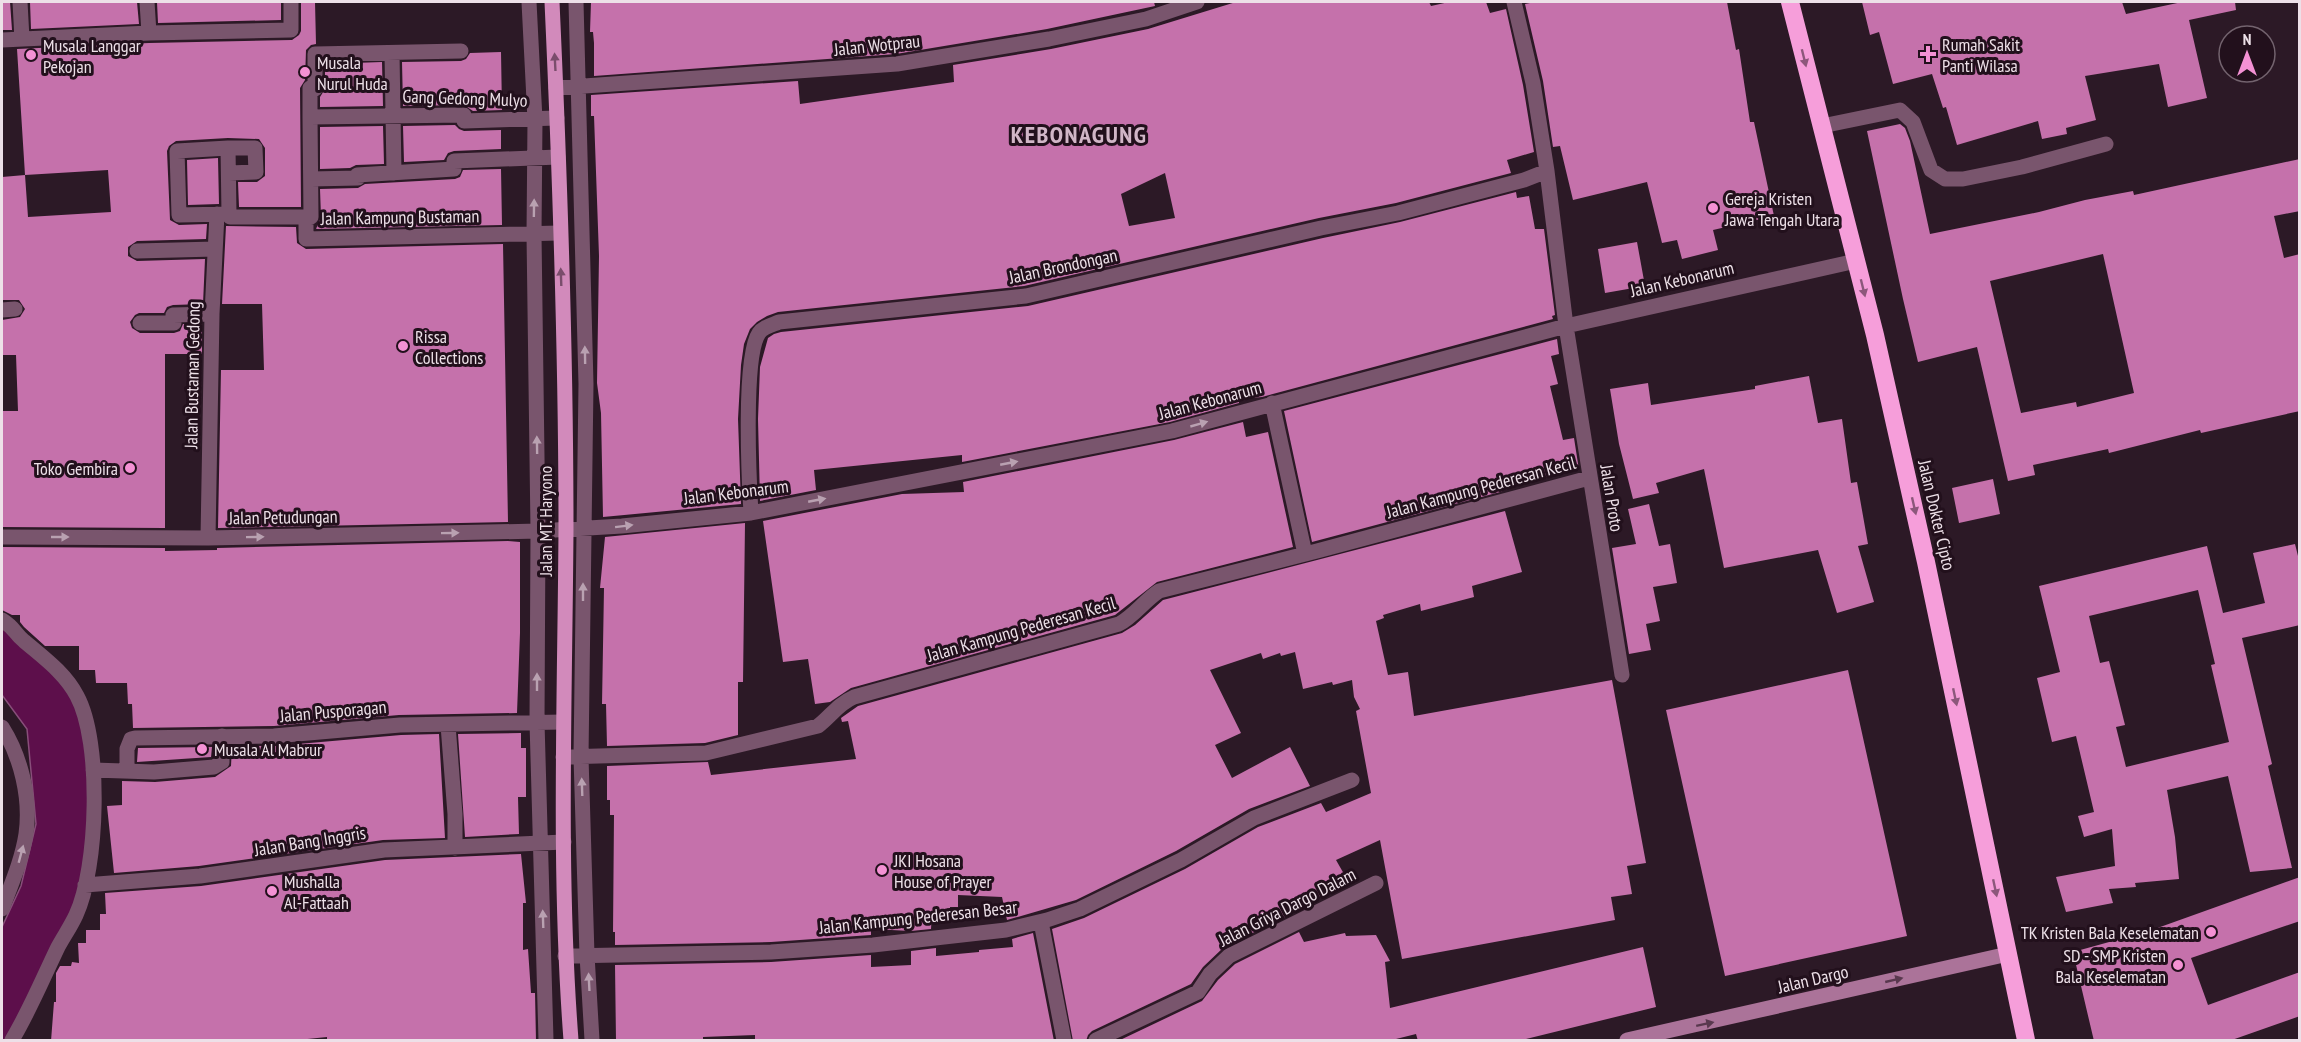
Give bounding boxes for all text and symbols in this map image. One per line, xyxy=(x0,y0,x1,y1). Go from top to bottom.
north arrow xyxy=(2217,24,2277,84)
street label: Jalan Wotprau xyxy=(832,29,921,61)
text: N xyxy=(2243,29,2251,49)
place label: Rumah Sakit Panti Wilasa xyxy=(1942,33,2020,77)
place label: Musala Langgar Pekojan xyxy=(43,34,141,78)
marker: Rumah Sakit Panti Wilasa xyxy=(1919,45,1937,63)
marker: Musala Langgar Pekojan xyxy=(24,48,38,62)
one-way arrow xyxy=(1800,49,1810,67)
place label: Musala Nurul Huda xyxy=(317,51,388,95)
one-way arrow xyxy=(550,52,559,71)
marker: Musala Nurul Huda xyxy=(298,65,312,79)
street label: Gang Gedong Mulyo xyxy=(402,84,528,112)
district label: KEBONAGUNG xyxy=(1011,119,1147,150)
place label: Gereja Kristen Jawa Tengah Utara xyxy=(1724,187,1840,231)
one-way arrow xyxy=(529,199,539,218)
marker: Gereja Kristen Jawa Tengah Utara xyxy=(1706,201,1720,215)
street label: Jalan Kampung Bustaman xyxy=(320,204,479,230)
street label: Jalan Brondongan xyxy=(1006,243,1119,289)
street label: Jalan Kebonarum xyxy=(1627,256,1736,302)
one-way arrow xyxy=(556,268,565,287)
one-way arrow xyxy=(1858,279,1868,297)
street label: Jalan Bustaman Gedong xyxy=(179,301,205,450)
place label: Rissa Collections xyxy=(415,325,483,369)
marker: Rissa Collections xyxy=(396,339,410,353)
one-way arrow xyxy=(581,346,590,365)
street label: Jalan Kebonarum xyxy=(1155,375,1264,425)
one-way arrow xyxy=(1190,418,1209,428)
one-way arrow xyxy=(532,436,541,455)
street label: Jalan Kampung Pederesan Kecil xyxy=(1383,450,1579,524)
place label: Toko Gembira xyxy=(34,457,118,480)
street label: Jalan Dokter Cipto xyxy=(1913,457,1961,573)
one-way arrow xyxy=(999,458,1018,467)
marker: Toko Gembira xyxy=(123,461,137,475)
street label: Jalan Proto xyxy=(1595,462,1629,533)
street label: Jalan MT. Haryono xyxy=(534,466,557,577)
street label: Jalan Kebonarum xyxy=(681,474,790,510)
one-way arrow xyxy=(808,495,827,504)
one-way arrow xyxy=(1909,497,1919,516)
street label: Jalan Petudungan xyxy=(227,505,338,529)
one-way arrow xyxy=(615,521,634,530)
one-way arrow xyxy=(440,528,459,538)
one-way arrow xyxy=(50,532,69,542)
one-way arrow xyxy=(245,532,264,542)
one-way arrow xyxy=(578,583,588,602)
street label: Jalan Kampung Pederesan Kecil xyxy=(923,591,1119,667)
one-way arrow xyxy=(532,673,542,692)
one-way arrow xyxy=(1951,688,1960,707)
street label: Jalan Pusporagan xyxy=(278,695,387,727)
place label: Musala Al Mabrur xyxy=(214,738,322,761)
marker: Musala Al Mabrur xyxy=(195,742,209,756)
one-way arrow xyxy=(578,778,587,797)
street label: Jalan Bang Inggris xyxy=(252,821,367,861)
one-way arrow xyxy=(17,845,26,863)
place label: JKI Hosana House of Prayer xyxy=(893,849,992,893)
marker: JKI Hosana House of Prayer xyxy=(875,863,889,877)
street label: Jalan Griya Dargo Dalam xyxy=(1214,863,1359,952)
place label: Mushalla Al-Fattaah xyxy=(284,870,349,914)
one-way arrow xyxy=(1991,879,2000,898)
marker: Mushalla Al-Fattaah xyxy=(265,884,279,898)
street label: Jalan Kampung Pederesan Besar xyxy=(817,895,1018,939)
one-way arrow xyxy=(538,910,547,929)
place label: TK Kristen Bala Keselematan xyxy=(2021,921,2199,944)
marker: TK Kristen Bala Keselematan xyxy=(2204,925,2218,939)
place label: SD - SMP Kristen Bala Keselematan xyxy=(2055,944,2166,988)
marker: SD - SMP Kristen Bala Keselematan xyxy=(2171,958,2185,972)
street label: Jalan Dargo xyxy=(1774,960,1851,999)
one-way arrow xyxy=(584,973,593,992)
one-way arrow xyxy=(1885,974,1904,984)
one-way arrow xyxy=(1695,1019,1714,1028)

